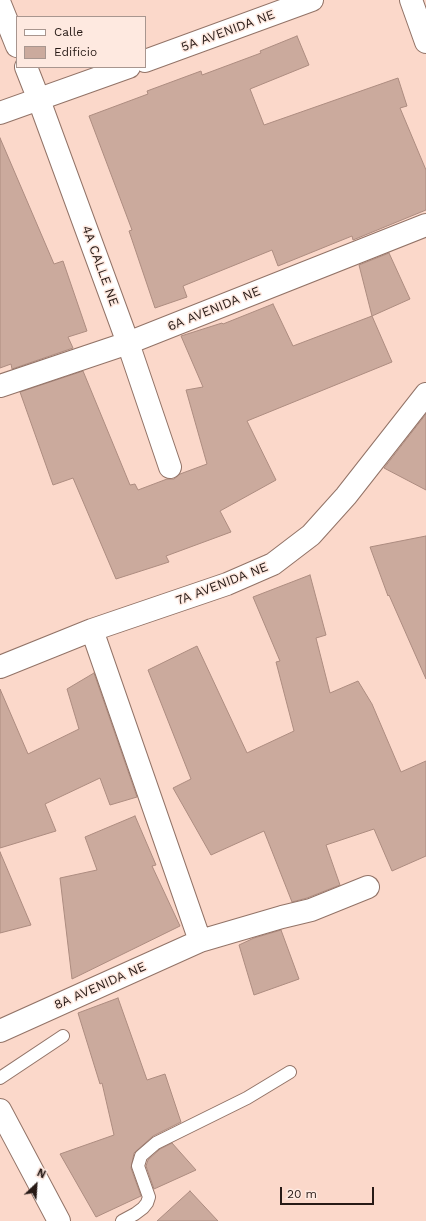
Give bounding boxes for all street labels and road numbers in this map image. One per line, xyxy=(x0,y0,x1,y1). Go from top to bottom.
street label: 5A AVENIDA NE xyxy=(179,7,277,55)
street label: 4A CALLE NE xyxy=(78,224,122,308)
street label: 6A AVENIDA NE xyxy=(165,283,263,335)
street label: 7A AVENIDA NE xyxy=(174,559,270,609)
street label: 8A AVENIDA NE xyxy=(52,959,148,1013)

